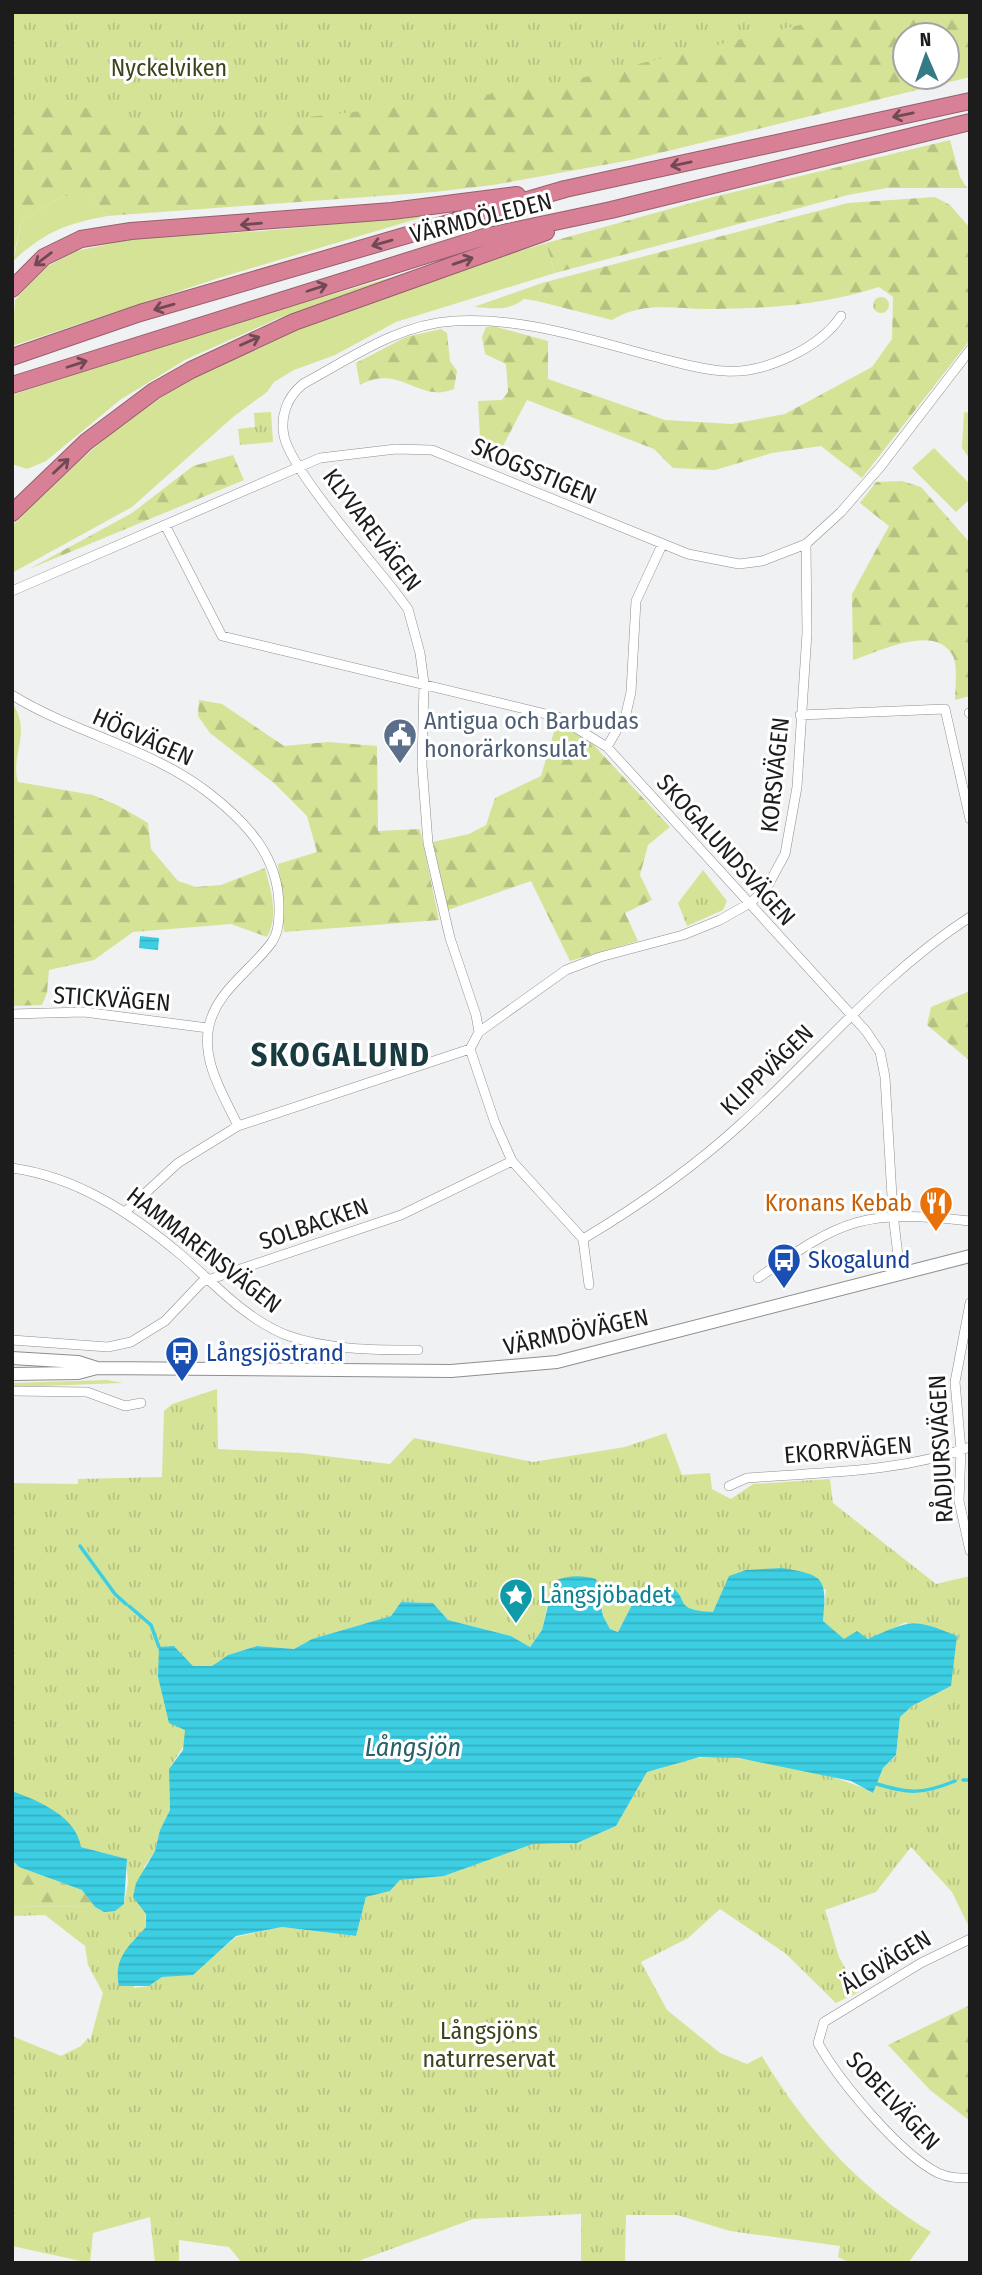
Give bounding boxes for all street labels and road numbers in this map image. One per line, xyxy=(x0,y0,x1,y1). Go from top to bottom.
street label: VÄRMDÖLEDEN xyxy=(407,187,555,249)
street label: SKOGSSTIGEN xyxy=(467,432,601,510)
street label: KLYVAREVÄGEN xyxy=(317,463,427,597)
street label: HÖGVÄGEN xyxy=(88,702,198,772)
street label: KORSVÄGEN xyxy=(755,716,795,834)
street label: SKOGALUNDSVÄGEN xyxy=(651,769,801,931)
street label: STICKVÄGEN xyxy=(52,981,172,1017)
street label: KLIPPVÄGEN xyxy=(715,1019,819,1121)
street label: HAMMARENSVÄGEN xyxy=(121,1181,287,1319)
street label: SOLBACKEN xyxy=(256,1192,372,1256)
street label: VÄRMDÖVÄGEN xyxy=(501,1303,651,1361)
street label: RÅDJURSVÄGEN xyxy=(922,1374,959,1524)
street label: EKORRVÄGEN xyxy=(783,1430,913,1470)
street label: ÄLGVÄGEN xyxy=(836,1924,936,2000)
street label: SOBELVÄGEN xyxy=(840,2046,946,2156)

